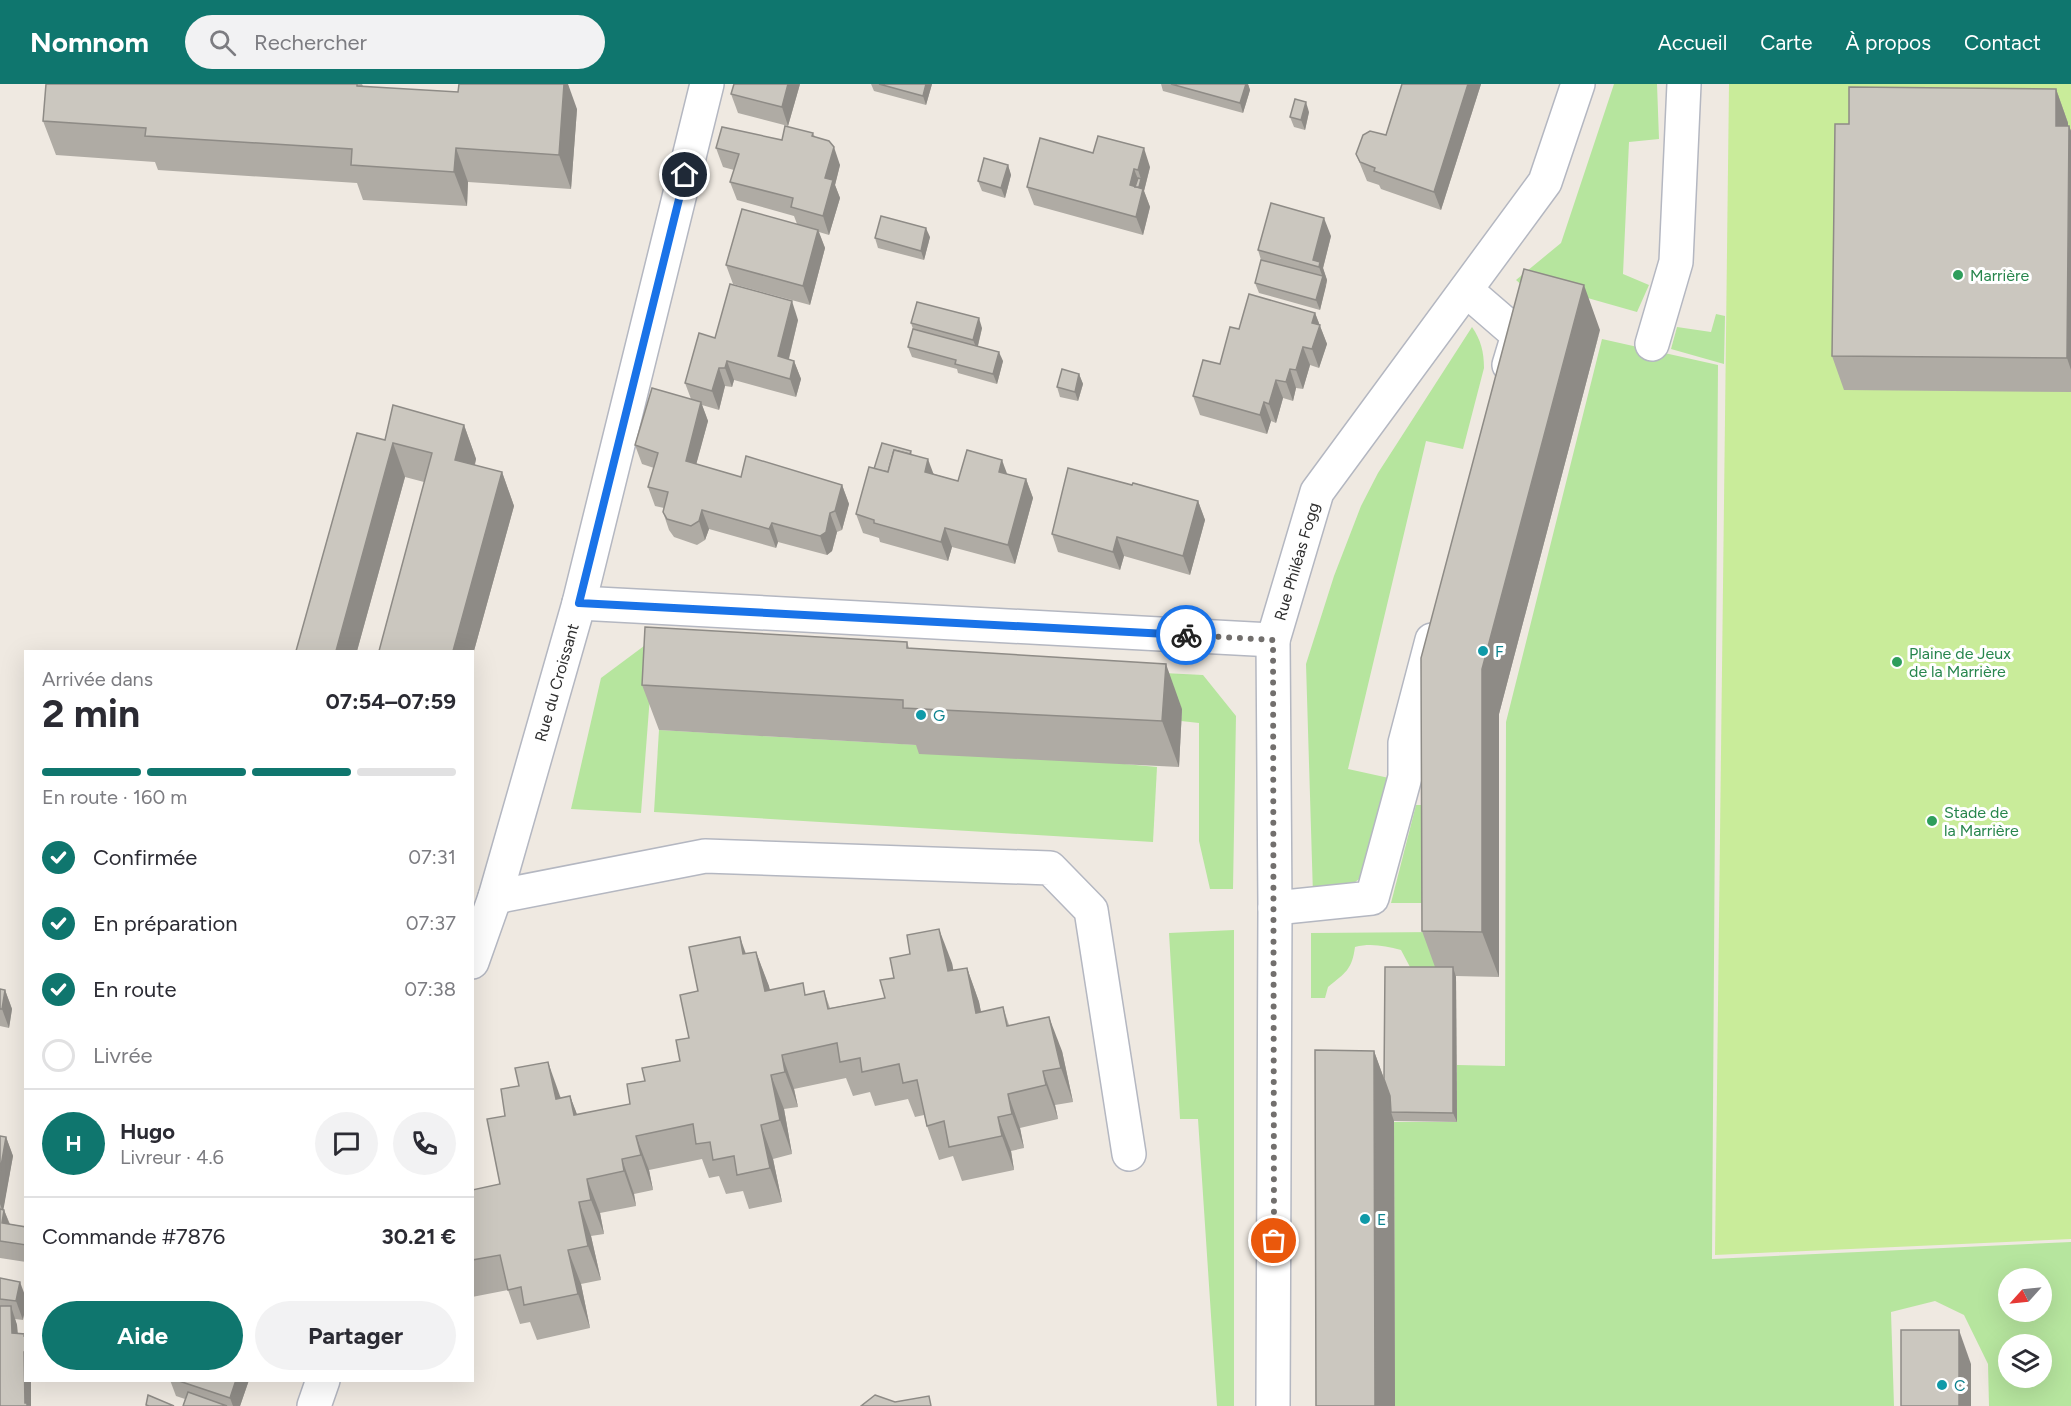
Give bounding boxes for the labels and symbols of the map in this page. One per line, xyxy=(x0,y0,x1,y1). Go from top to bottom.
pin xyxy=(659,149,710,200)
place label: Marrière xyxy=(1970,266,2029,285)
marker: Marrière xyxy=(1951,268,1965,282)
street label: Rue Philéas Fogg xyxy=(1270,500,1323,623)
courier xyxy=(1156,605,1216,665)
street label: Rue du Croissant xyxy=(531,621,583,744)
place label: F xyxy=(1495,642,1504,661)
marker: F xyxy=(1476,644,1490,658)
place label: Plaine de Jeux de la Marrière xyxy=(1909,644,2011,681)
marker: Plaine de Jeux de la Marrière xyxy=(1890,655,1904,669)
place label: G xyxy=(933,706,945,725)
marker: G xyxy=(914,708,928,722)
place label: Stade de la Marrière xyxy=(1944,803,2019,840)
marker: Stade de la Marrière xyxy=(1925,814,1939,828)
place label: E xyxy=(1377,1210,1386,1229)
marker: E xyxy=(1358,1212,1372,1226)
pin xyxy=(1248,1215,1299,1266)
north arrow xyxy=(1998,1268,2052,1322)
place label: C xyxy=(1954,1376,1966,1395)
marker: C xyxy=(1935,1378,1949,1392)

